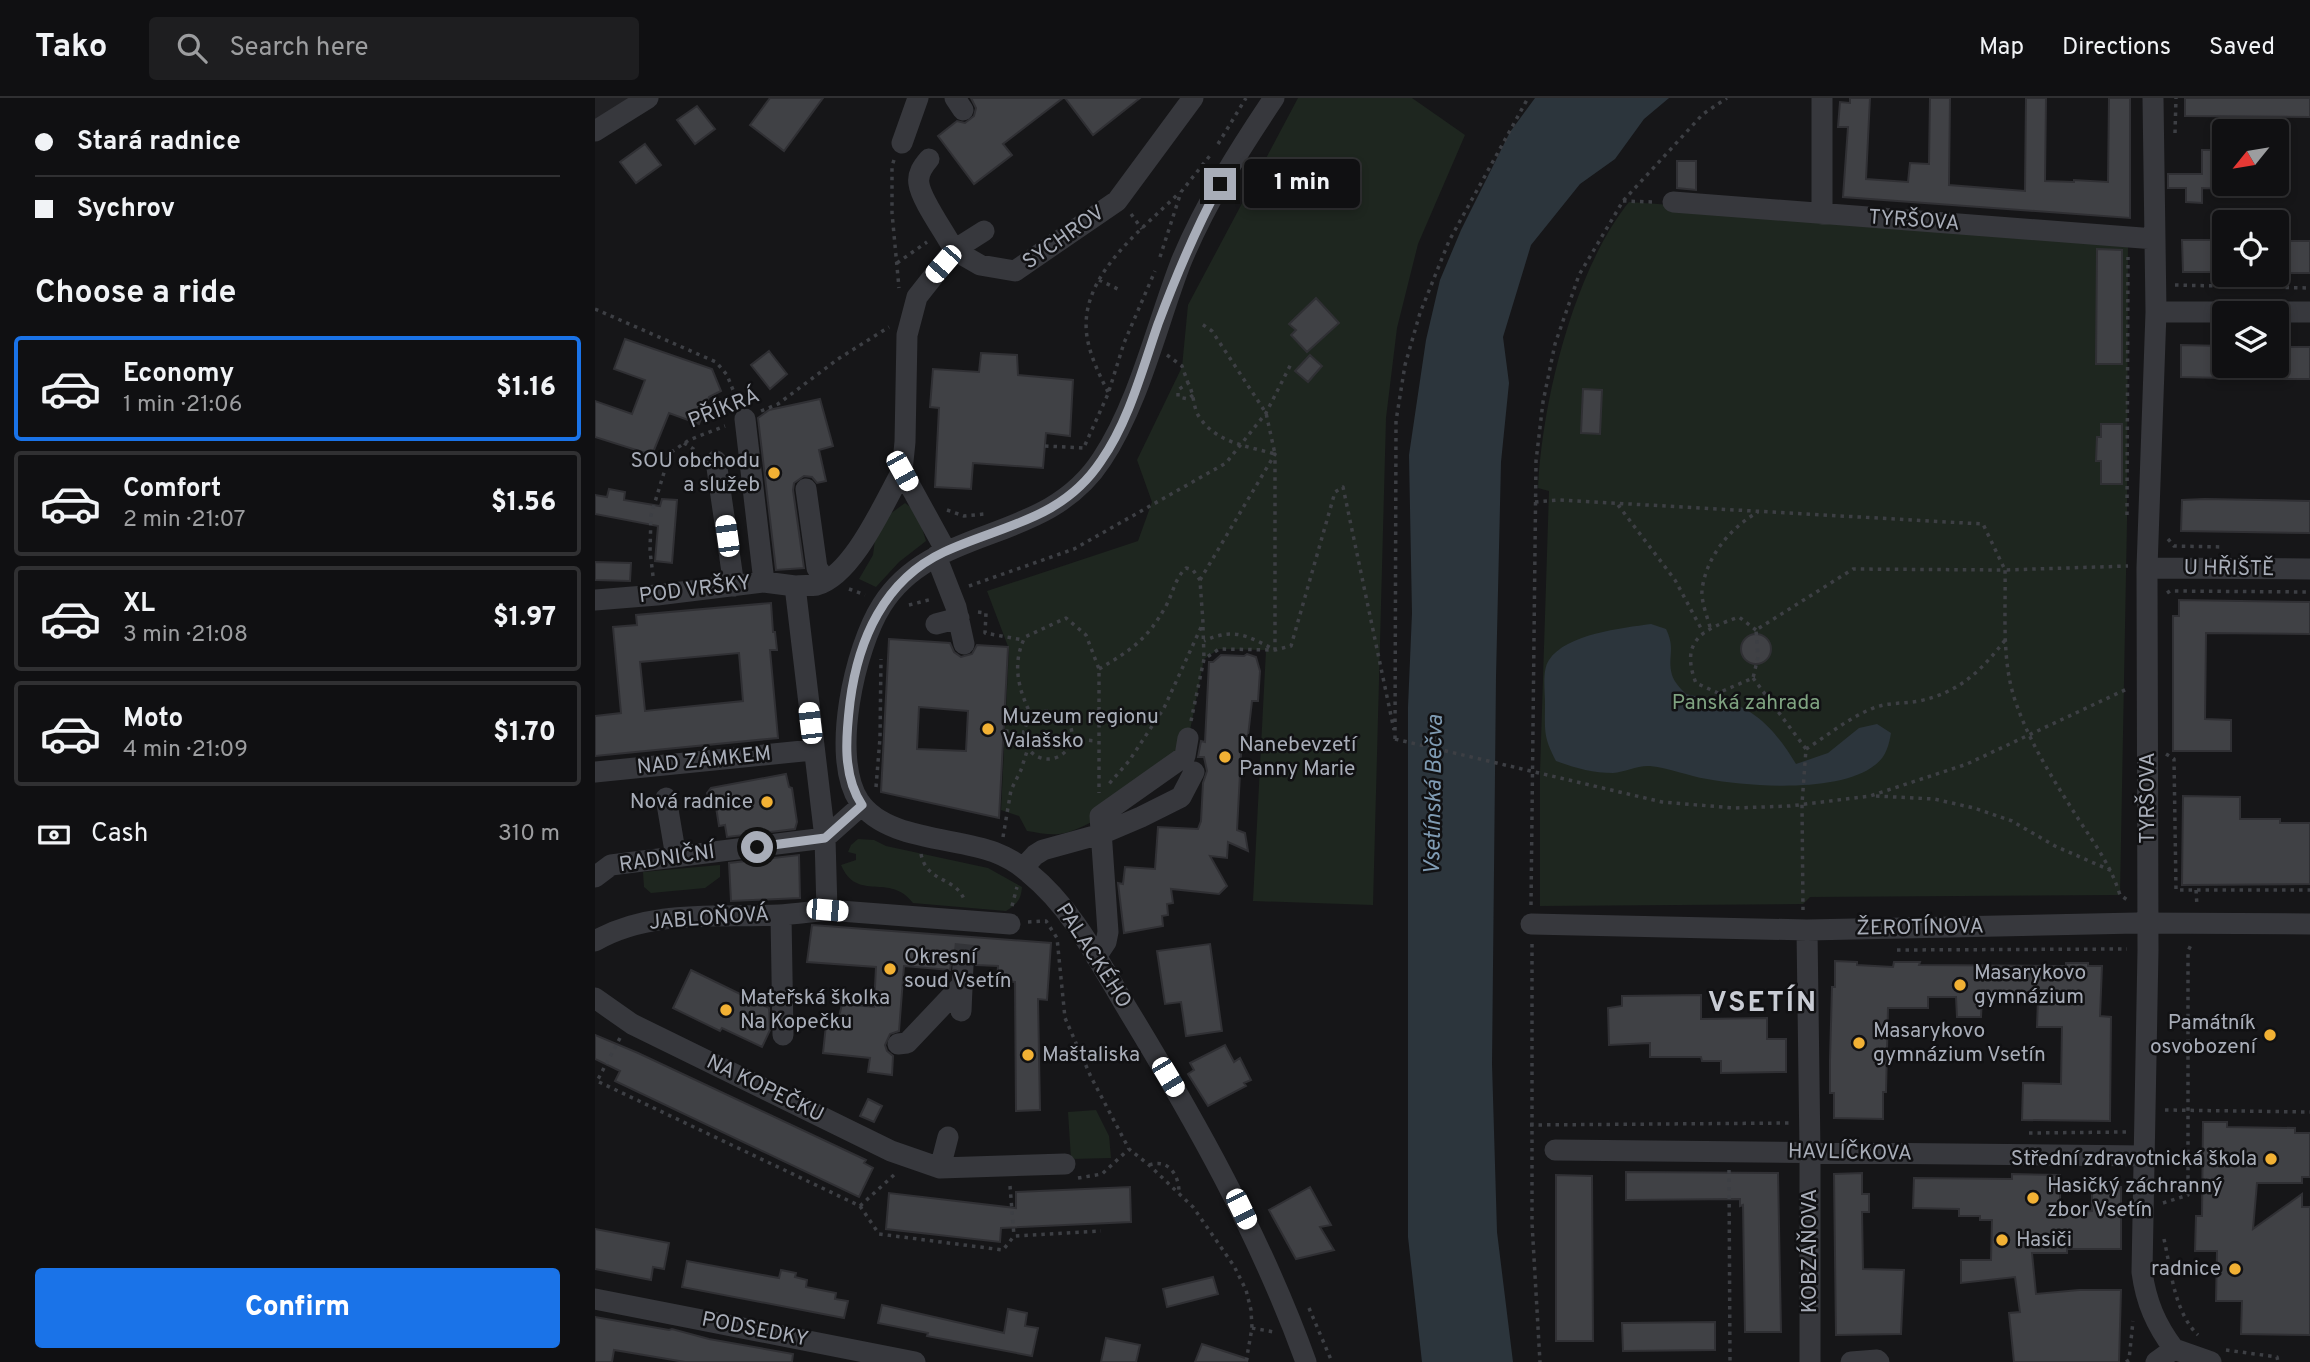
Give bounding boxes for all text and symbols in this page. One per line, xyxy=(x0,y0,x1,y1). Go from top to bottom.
search box xyxy=(149,17,639,80)
text: Tako xyxy=(35,27,107,69)
icon: search xyxy=(173,29,211,67)
text: Search here xyxy=(229,32,368,65)
text: Map xyxy=(1979,33,2024,63)
text: Directions xyxy=(2062,33,2171,63)
text: Saved xyxy=(2209,33,2275,63)
north arrow xyxy=(2212,119,2289,196)
map controls xyxy=(2212,119,2289,378)
text: Stará radnice xyxy=(77,126,241,159)
callout: 1 min xyxy=(1245,160,1360,208)
route end xyxy=(1204,168,1236,200)
text: 1 min xyxy=(1274,169,1330,198)
text: Sychrov xyxy=(77,193,175,226)
street label: SYCHROV xyxy=(1018,200,1110,276)
street label: TYRŠOVA xyxy=(1867,203,1961,238)
button: locate xyxy=(2212,210,2289,287)
car xyxy=(922,241,965,287)
text: Choose a ride xyxy=(35,274,236,314)
button: layers xyxy=(2212,301,2289,378)
icon: car xyxy=(39,357,102,420)
text: Economy xyxy=(123,358,234,391)
text: $1.16 xyxy=(496,372,556,405)
street label: PŘÍKRÁ xyxy=(684,382,764,435)
text: 1 min · 21:06 xyxy=(123,391,242,420)
place label: SOU obchodu a služeb xyxy=(631,448,760,499)
car xyxy=(883,448,922,494)
marker: SOU obchodu a služeb xyxy=(766,465,782,481)
icon: car xyxy=(39,472,102,535)
text: Comfort xyxy=(123,473,221,506)
text: $1.56 xyxy=(491,487,556,520)
text: 2 min · 21:07 xyxy=(123,506,245,535)
car xyxy=(714,514,741,558)
street label: U HŘIŠTĚ xyxy=(2183,554,2275,583)
street label: POD VRŠKY xyxy=(637,569,752,610)
icon: car xyxy=(39,587,102,650)
text: XL xyxy=(123,588,155,621)
text: $1.97 xyxy=(493,602,556,635)
text: 3 min · 21:08 xyxy=(123,621,248,650)
park label: Panská zahrada xyxy=(1672,690,1820,717)
car xyxy=(798,701,823,745)
icon: car xyxy=(39,702,102,765)
text: Moto xyxy=(123,703,183,736)
place label: Muzeum regionu Valašsko xyxy=(1002,704,1159,755)
water label: Vsetínská Bečva xyxy=(1419,714,1451,876)
text: $1.70 xyxy=(493,717,556,750)
marker: Muzeum regionu Valašsko xyxy=(980,721,996,737)
place label: Nanebevzetí Panny Marie xyxy=(1239,732,1358,783)
text: 4 min · 21:09 xyxy=(123,736,248,765)
street label: NAD ZÁMKEM xyxy=(635,740,773,781)
marker: Nanebevzetí Panny Marie xyxy=(1217,749,1233,765)
street label: TYRŠOVA xyxy=(2134,752,2162,844)
place label: Nová radnice xyxy=(630,789,753,816)
marker: Nová radnice xyxy=(759,794,775,810)
icon: cash xyxy=(35,816,73,854)
text: Cash xyxy=(91,818,148,851)
text: 310 m xyxy=(498,820,560,849)
route start xyxy=(741,831,773,863)
street label: RADNIČNÍ xyxy=(617,838,719,879)
car xyxy=(806,898,849,922)
street label: PALACKÉHO xyxy=(1049,898,1138,1014)
street label: JABLOŇOVÁ xyxy=(648,900,770,937)
street label: ŽEROTÍNOVA xyxy=(1856,912,1984,943)
place label: Okresní soud Vsetín xyxy=(904,944,1012,995)
place label: Masarykovo gymnázium xyxy=(1974,960,2086,1011)
marker: Okresní soud Vsetín xyxy=(882,961,898,977)
marker: Masarykovo gymnázium xyxy=(1952,977,1968,993)
district label: VSETÍN xyxy=(1708,984,1818,1022)
place label: Mateřská školka Na Kopečku xyxy=(740,985,890,1036)
marker: Mateřská školka Na Kopečku xyxy=(718,1002,734,1018)
place label: Památník osvobození xyxy=(2150,1010,2258,1061)
place label: Masarykovo gymnázium Vsetín xyxy=(1873,1018,2046,1069)
marker: Památník osvobození xyxy=(2262,1027,2278,1043)
marker: Masarykovo gymnázium Vsetín xyxy=(1851,1035,1867,1051)
place label: Maštaliska xyxy=(1042,1042,1140,1069)
marker: Maštaliska xyxy=(1020,1047,1036,1063)
street label: NA KOPEČKU xyxy=(702,1048,829,1129)
car xyxy=(1149,1054,1188,1100)
street label: HAVLÍČKOVA xyxy=(1788,1137,1912,1168)
place label: Střední zdravotnická škola xyxy=(2011,1146,2257,1173)
marker: Střední zdravotnická škola xyxy=(2263,1151,2279,1167)
place label: Hasičký záchranný zbor Vsetín xyxy=(2047,1173,2223,1224)
car xyxy=(1223,1186,1260,1232)
street label: KOBZÁŇOVA xyxy=(1796,1189,1824,1313)
marker: Hasičký záchranný zbor Vsetín xyxy=(2025,1190,2041,1206)
place label: Hasiči xyxy=(2016,1227,2072,1254)
marker: Hasiči xyxy=(1994,1232,2010,1248)
place label: radnice xyxy=(2151,1256,2221,1283)
marker: radnice xyxy=(2227,1261,2243,1277)
button: Confirm xyxy=(35,1268,560,1348)
street label: PODSEDKY xyxy=(699,1306,811,1354)

